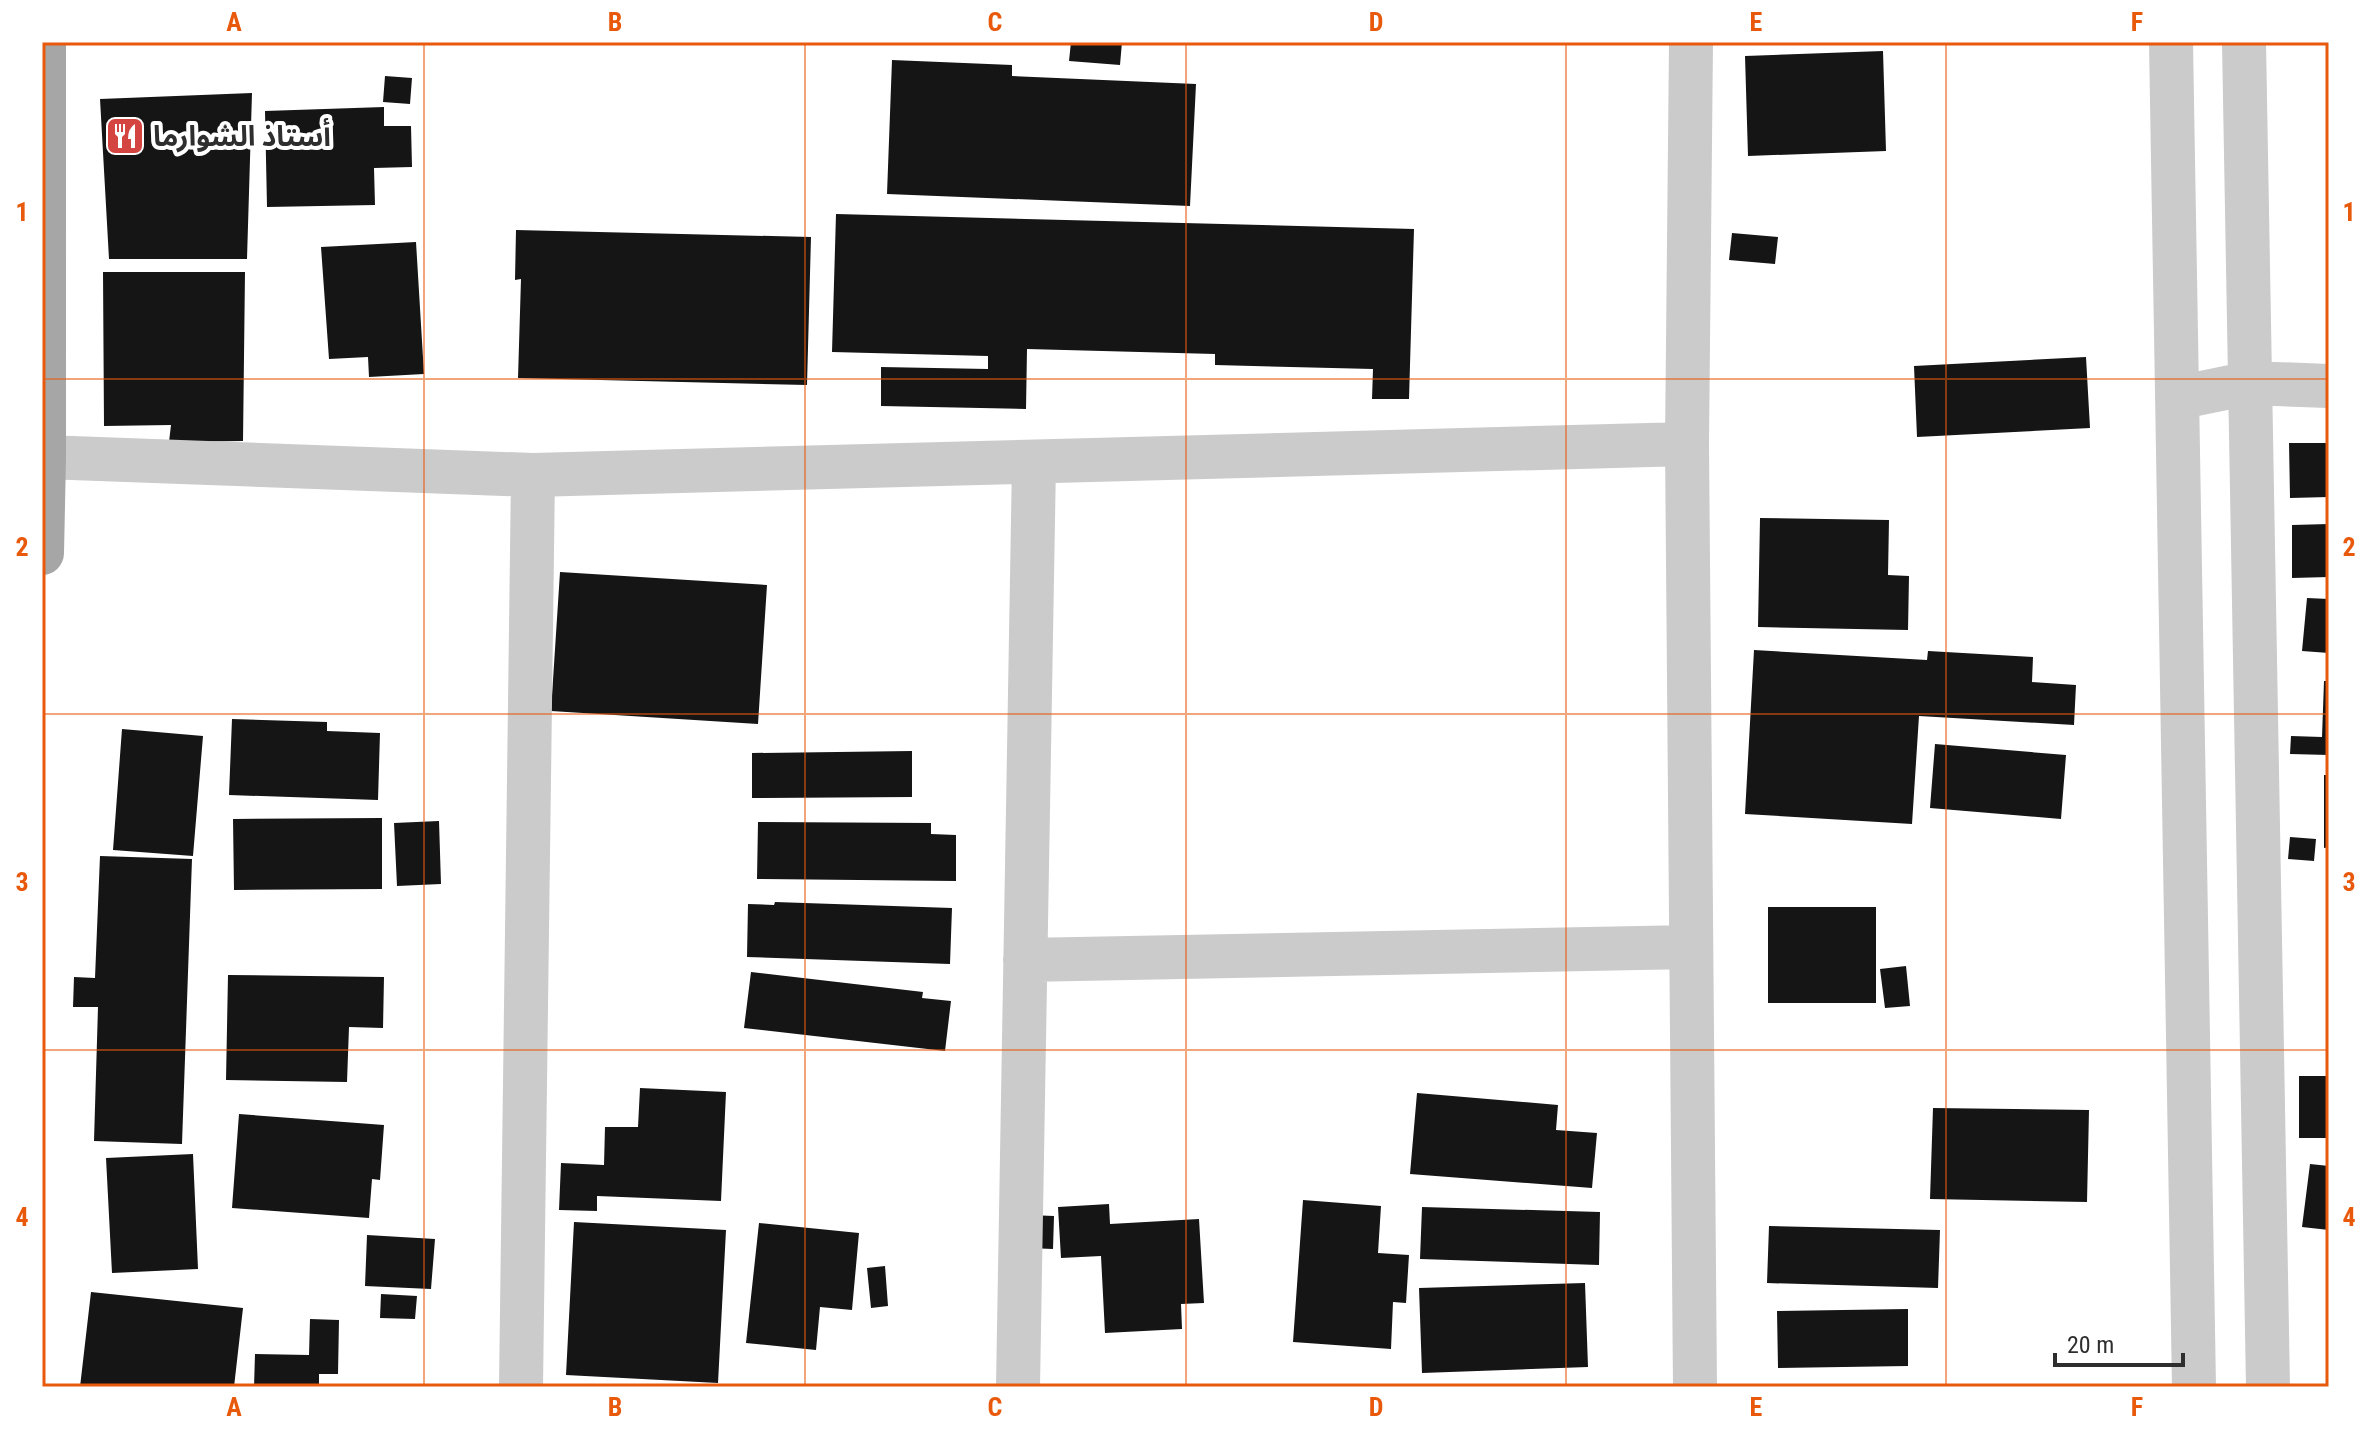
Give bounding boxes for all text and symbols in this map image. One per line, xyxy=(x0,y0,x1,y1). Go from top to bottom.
text: A xyxy=(226,7,242,37)
text: B xyxy=(608,7,622,37)
text: C xyxy=(988,7,1003,37)
text: D xyxy=(1369,7,1383,37)
text: E xyxy=(1750,7,1763,37)
text: F xyxy=(2131,7,2143,37)
restaurant icon: أستاذ الشوارما xyxy=(104,115,146,157)
place label: أستاذ الشوارما xyxy=(153,117,331,153)
text: 1 xyxy=(15,197,29,227)
text: 1 xyxy=(2342,197,2356,227)
text: 2 xyxy=(15,532,29,562)
text: 2 xyxy=(2342,532,2356,562)
text: 3 xyxy=(15,867,29,897)
text: 3 xyxy=(2342,867,2356,897)
text: 4 xyxy=(15,1202,29,1232)
text: 4 xyxy=(2342,1202,2356,1232)
scale bar xyxy=(2055,1317,2183,1367)
text: 20 m xyxy=(2067,1331,2114,1359)
text: A xyxy=(226,1392,242,1422)
text: B xyxy=(608,1392,622,1422)
text: C xyxy=(988,1392,1003,1422)
text: D xyxy=(1369,1392,1383,1422)
text: E xyxy=(1750,1392,1763,1422)
text: F xyxy=(2131,1392,2143,1422)

